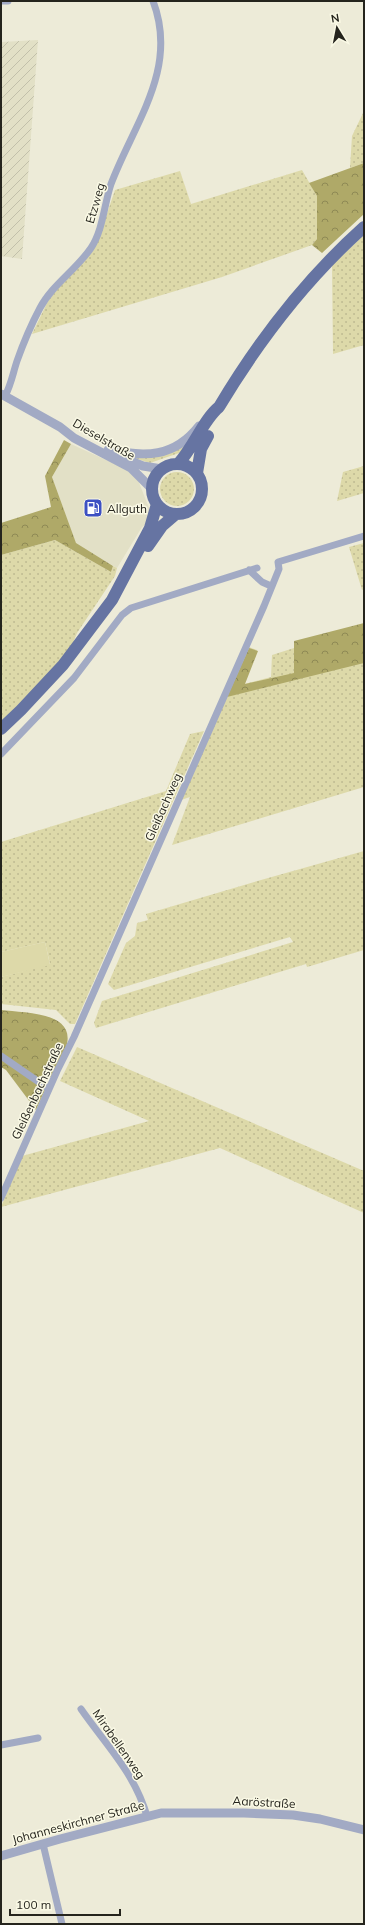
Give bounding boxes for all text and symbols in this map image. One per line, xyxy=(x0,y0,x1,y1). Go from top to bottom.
north arrow xyxy=(317,8,357,48)
text: N xyxy=(330,11,341,26)
street label: Etzweg xyxy=(82,181,108,225)
street label: Dieselstraße xyxy=(70,415,138,463)
fuel station icon: Allguth xyxy=(82,497,104,519)
place label: Allguth xyxy=(107,501,147,516)
street label: Gleißachweg xyxy=(141,771,185,843)
street label: Gleißenbachstraße xyxy=(8,1040,66,1142)
street label: Mirabellenweg xyxy=(89,1706,149,1782)
street label: Aaröstraße xyxy=(232,1793,296,1811)
street label: Johanneskirchner Straße xyxy=(10,1797,146,1847)
scale bar xyxy=(10,1891,120,1917)
text: 100 m xyxy=(16,1897,51,1912)

